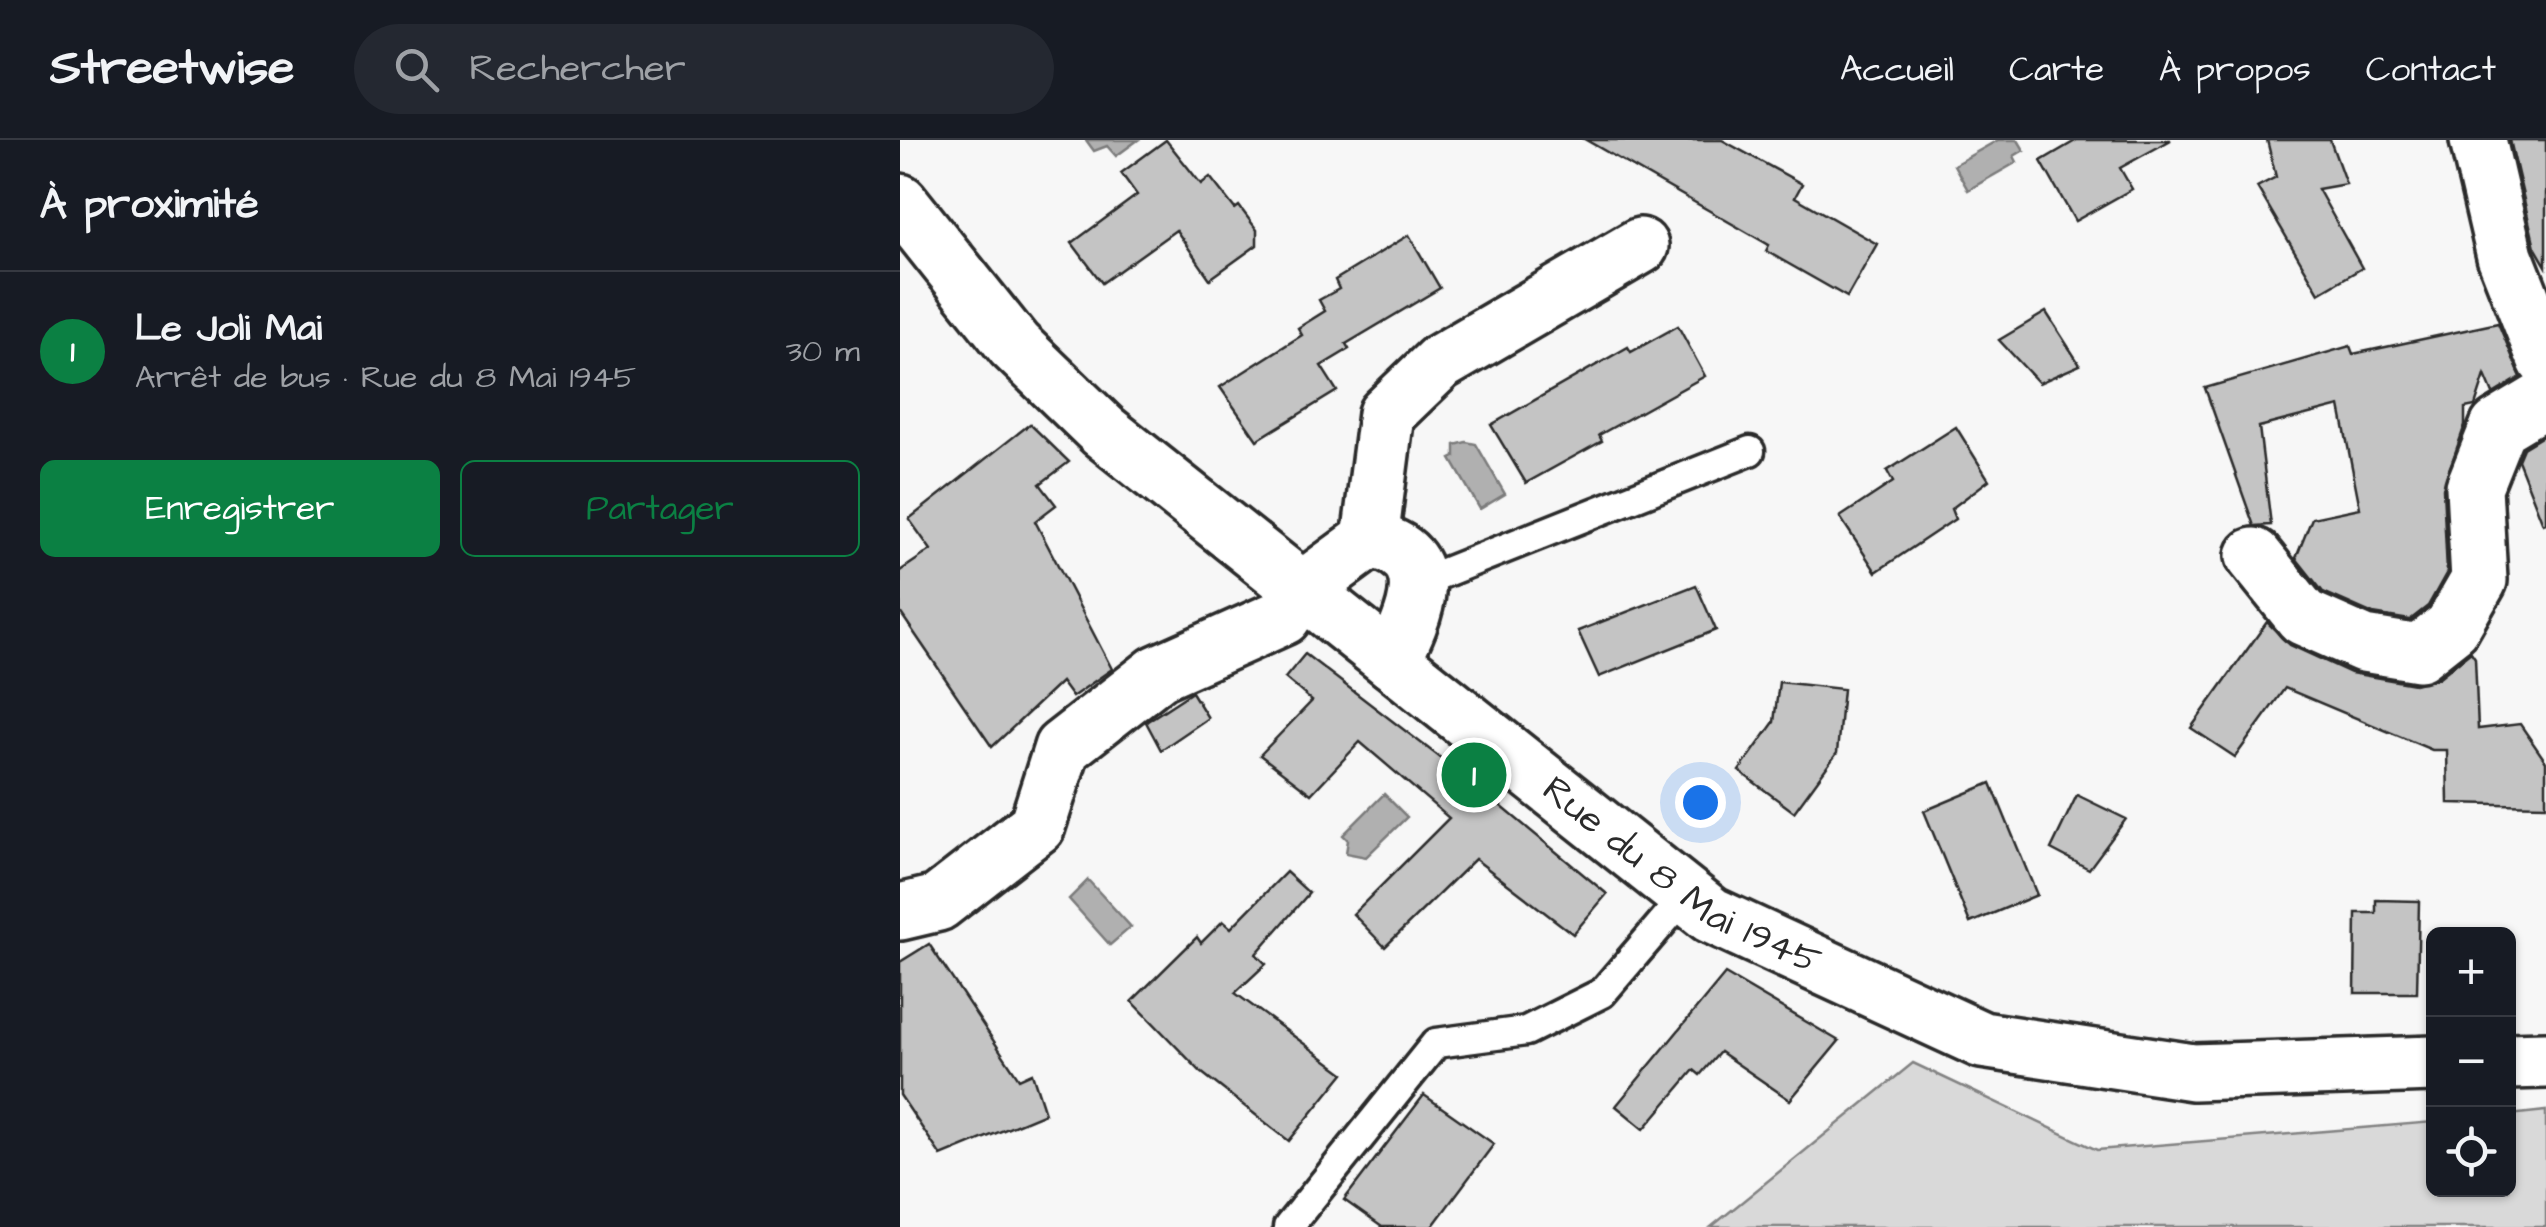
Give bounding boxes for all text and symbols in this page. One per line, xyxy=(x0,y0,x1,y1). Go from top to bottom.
search box xyxy=(354,24,1054,114)
text: Streetwise xyxy=(50,36,294,102)
icon: search xyxy=(389,42,444,97)
text: Rechercher xyxy=(469,43,686,95)
text: Accueil xyxy=(1840,45,1954,94)
text: Carte xyxy=(2009,45,2104,94)
text: À propos xyxy=(2159,45,2311,94)
text: Contact xyxy=(2366,45,2496,94)
text: À proximité xyxy=(40,176,259,234)
text: Le Joli Mai xyxy=(135,303,322,355)
text: 1 xyxy=(70,329,75,374)
text: 30 m xyxy=(786,329,860,374)
text: Arrêt de bus · Rue du 8 Mai 1945 xyxy=(135,355,636,400)
button: Enregistrer xyxy=(40,460,440,557)
button: Partager xyxy=(460,460,860,557)
pin: 1 xyxy=(1442,738,1506,812)
street label: Rue du 8 Mai 1945 xyxy=(1531,764,1829,988)
your location xyxy=(1675,777,1726,828)
map controls xyxy=(2426,927,2516,1197)
button: + xyxy=(2426,927,2516,1017)
button: − xyxy=(2426,1017,2516,1107)
button: locate xyxy=(2426,1107,2516,1197)

